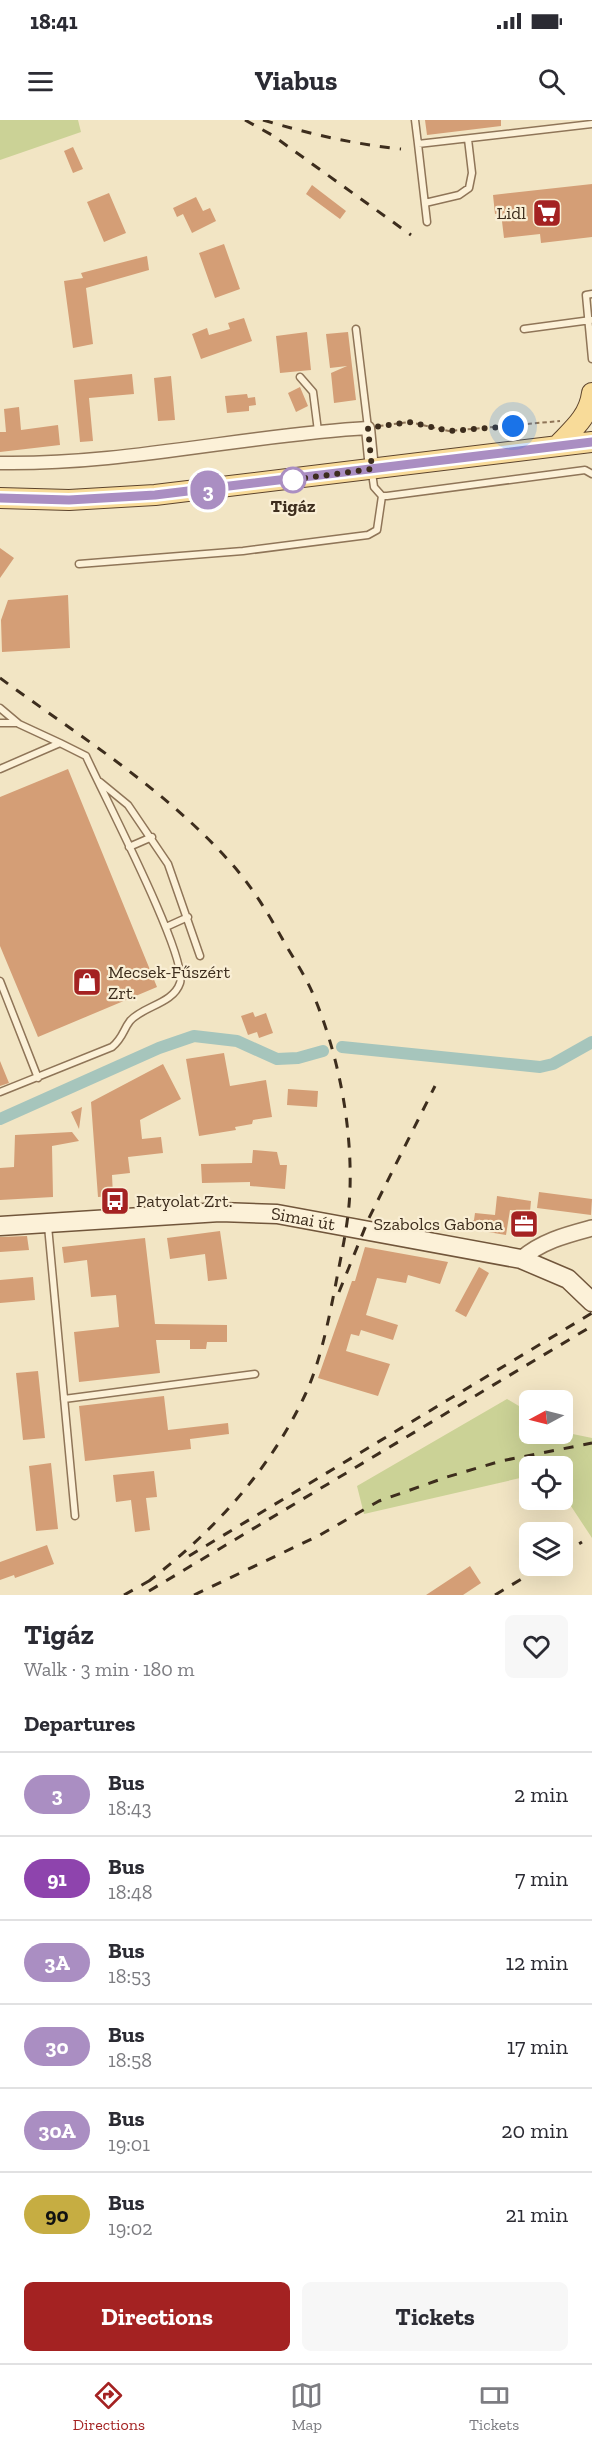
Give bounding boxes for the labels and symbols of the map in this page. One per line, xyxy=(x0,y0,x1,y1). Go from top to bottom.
supermarket icon: Lidl xyxy=(531,197,563,229)
place label: Lidl xyxy=(496,202,526,224)
your location xyxy=(498,411,528,441)
marker: Tigáz xyxy=(280,467,306,493)
line badge: 3 xyxy=(188,470,228,509)
place label: Tigáz xyxy=(270,495,316,517)
place label: Mecsek-Fűszért Zrt. xyxy=(108,961,231,1004)
shop icon: Mecsek-Fűszért Zrt. xyxy=(71,966,103,998)
bus stop icon: Patyolat Zrt. xyxy=(99,1185,131,1217)
place label: Patyolat Zrt. xyxy=(136,1190,232,1212)
street label: Simai út xyxy=(271,1203,337,1236)
office icon: Szabolcs Gabona xyxy=(508,1208,540,1240)
place label: Szabolcs Gabona xyxy=(374,1213,503,1235)
north arrow xyxy=(519,1390,573,1444)

